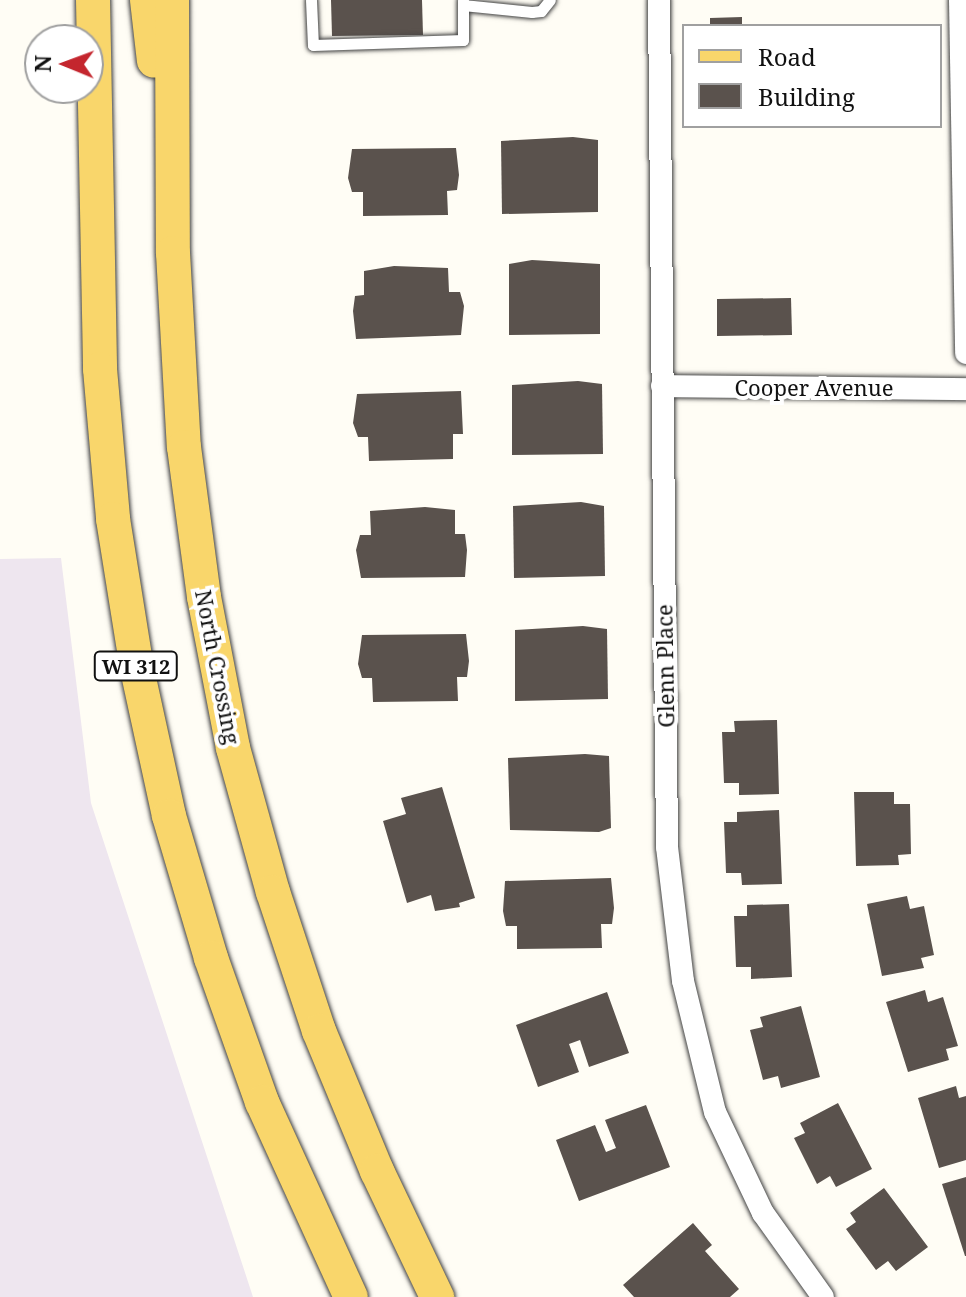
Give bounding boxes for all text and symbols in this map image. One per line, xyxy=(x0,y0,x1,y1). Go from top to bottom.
north arrow xyxy=(24,24,104,104)
legend xyxy=(682,24,942,128)
text: Road xyxy=(758,40,816,73)
text: N xyxy=(27,55,57,73)
text: Building xyxy=(758,80,855,113)
street label: Cooper Avenue xyxy=(735,375,893,401)
street label: North Crossing xyxy=(190,588,246,746)
street label: Glenn Place xyxy=(651,604,679,728)
road number: WI 312 xyxy=(92,650,180,682)

